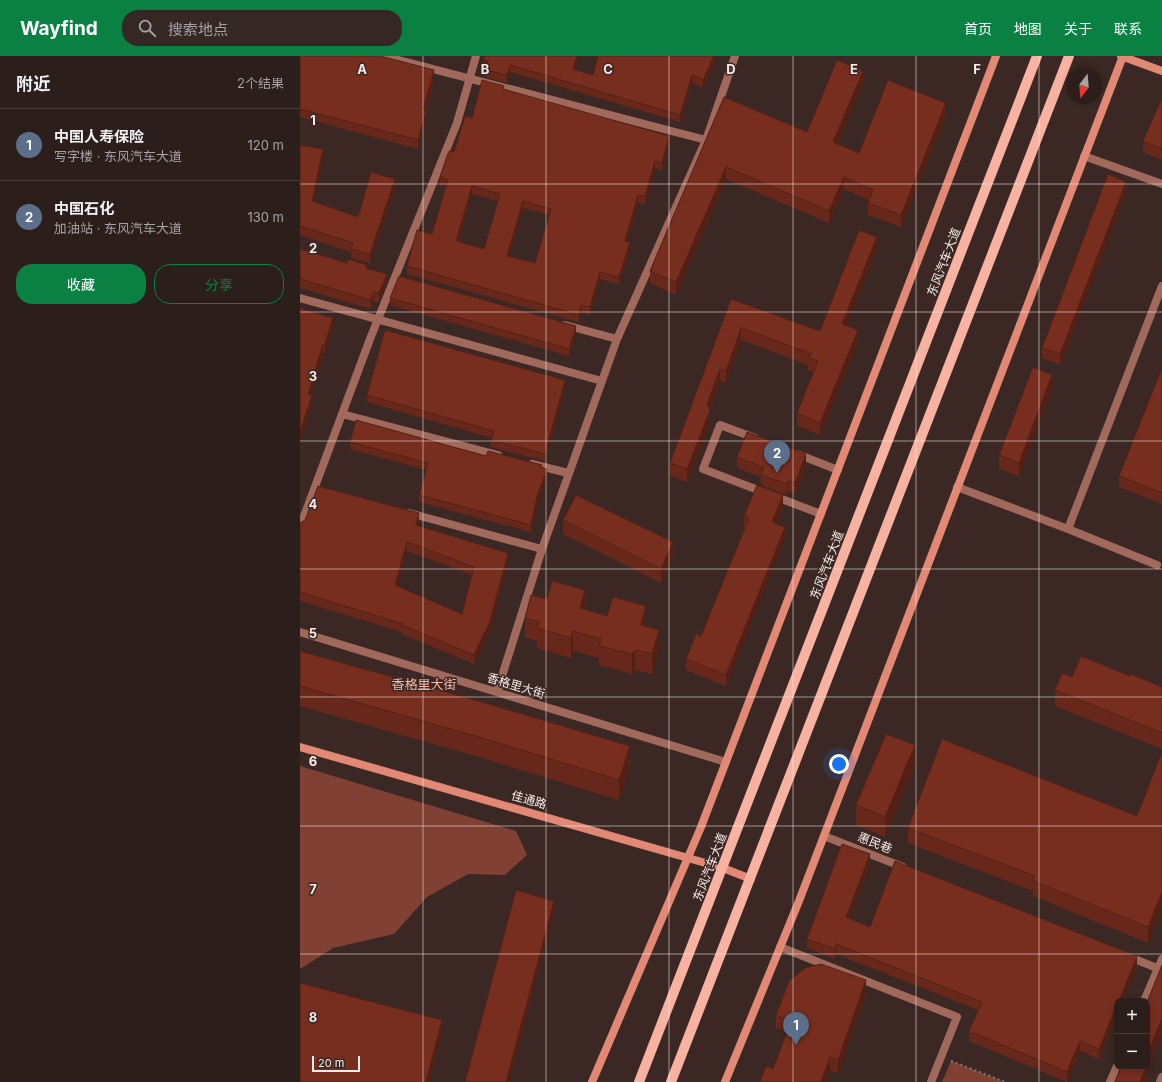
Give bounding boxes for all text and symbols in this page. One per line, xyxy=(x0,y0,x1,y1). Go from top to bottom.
search box xyxy=(122,10,402,46)
text: Wayfind xyxy=(20,17,98,40)
icon: search xyxy=(136,17,158,39)
text: 搜索地点 xyxy=(168,20,228,39)
text: 首页 xyxy=(964,20,992,37)
text: 地图 xyxy=(1014,20,1042,37)
text: 关于 xyxy=(1064,20,1092,37)
text: 联系 xyxy=(1114,20,1142,37)
text: A xyxy=(357,61,367,77)
text: B xyxy=(481,61,490,77)
text: C xyxy=(603,61,613,77)
text: D xyxy=(726,61,736,77)
text: E xyxy=(850,61,858,77)
text: F xyxy=(973,61,981,77)
north arrow xyxy=(1066,68,1102,104)
text: 附近 xyxy=(16,74,50,94)
text: 2个结果 xyxy=(237,75,284,91)
text: 1 xyxy=(310,112,316,128)
text: 中国人寿保险 xyxy=(54,127,144,146)
text: 1 xyxy=(26,137,32,153)
text: 120 m xyxy=(248,137,284,153)
text: 写字楼 · 东风汽车大道 xyxy=(54,148,182,164)
text: 中国石化 xyxy=(54,199,114,218)
text: 2 xyxy=(25,209,33,225)
text: 130 m xyxy=(247,209,284,225)
text: 加油站 · 东风汽车大道 xyxy=(54,220,182,236)
street label: 东风汽车大道 xyxy=(924,226,963,298)
text: 2 xyxy=(309,240,317,256)
button: 收藏 xyxy=(16,264,146,304)
button: 分享 xyxy=(154,264,284,304)
text: 3 xyxy=(309,368,317,384)
pin: 2 xyxy=(764,440,790,473)
text: 4 xyxy=(309,496,318,512)
street label: 东风汽车大道 xyxy=(807,529,846,601)
text: 5 xyxy=(309,625,317,641)
street label: 香格里大街 xyxy=(485,670,547,701)
district label: 香格里大街 xyxy=(391,676,457,692)
text: 6 xyxy=(309,753,317,769)
your location xyxy=(829,754,849,774)
street label: 佳通路 xyxy=(510,787,549,812)
street label: 惠民巷 xyxy=(856,829,895,856)
street label: 东风汽车大道 xyxy=(690,831,729,903)
text: 7 xyxy=(309,881,317,897)
map controls xyxy=(1114,998,1150,1070)
button: + xyxy=(1114,998,1150,1034)
text: 8 xyxy=(309,1009,317,1025)
pin: 1 xyxy=(783,1012,809,1045)
button: − xyxy=(1114,1034,1150,1070)
scale bar xyxy=(312,1054,360,1073)
text: 20 m xyxy=(318,1056,344,1070)

